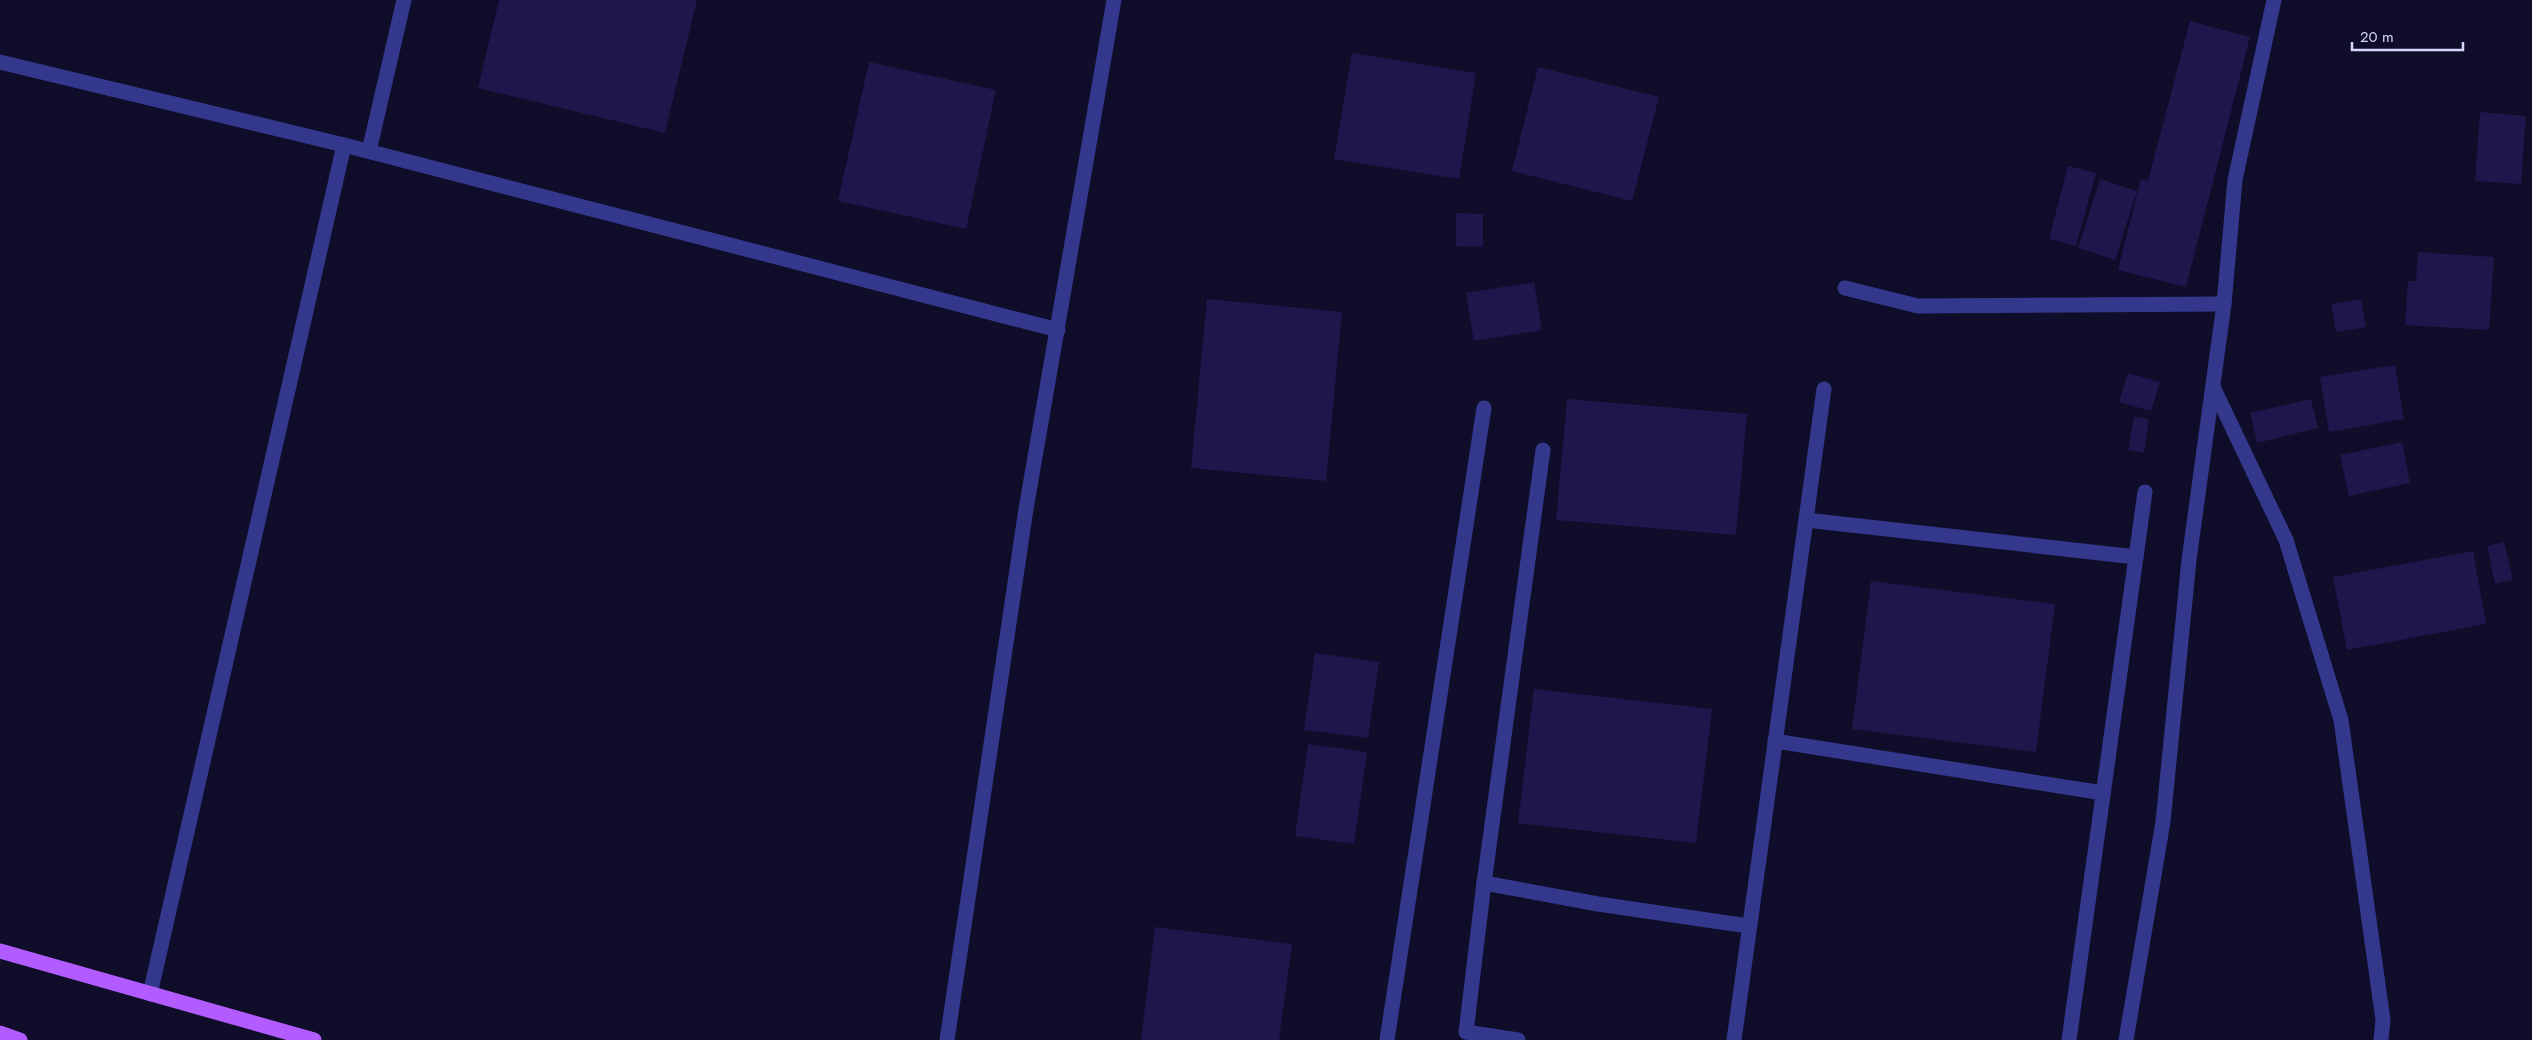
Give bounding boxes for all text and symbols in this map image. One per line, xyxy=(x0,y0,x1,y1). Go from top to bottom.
scale bar xyxy=(2352,20,2463,52)
text: 20 m xyxy=(2360,26,2394,48)

